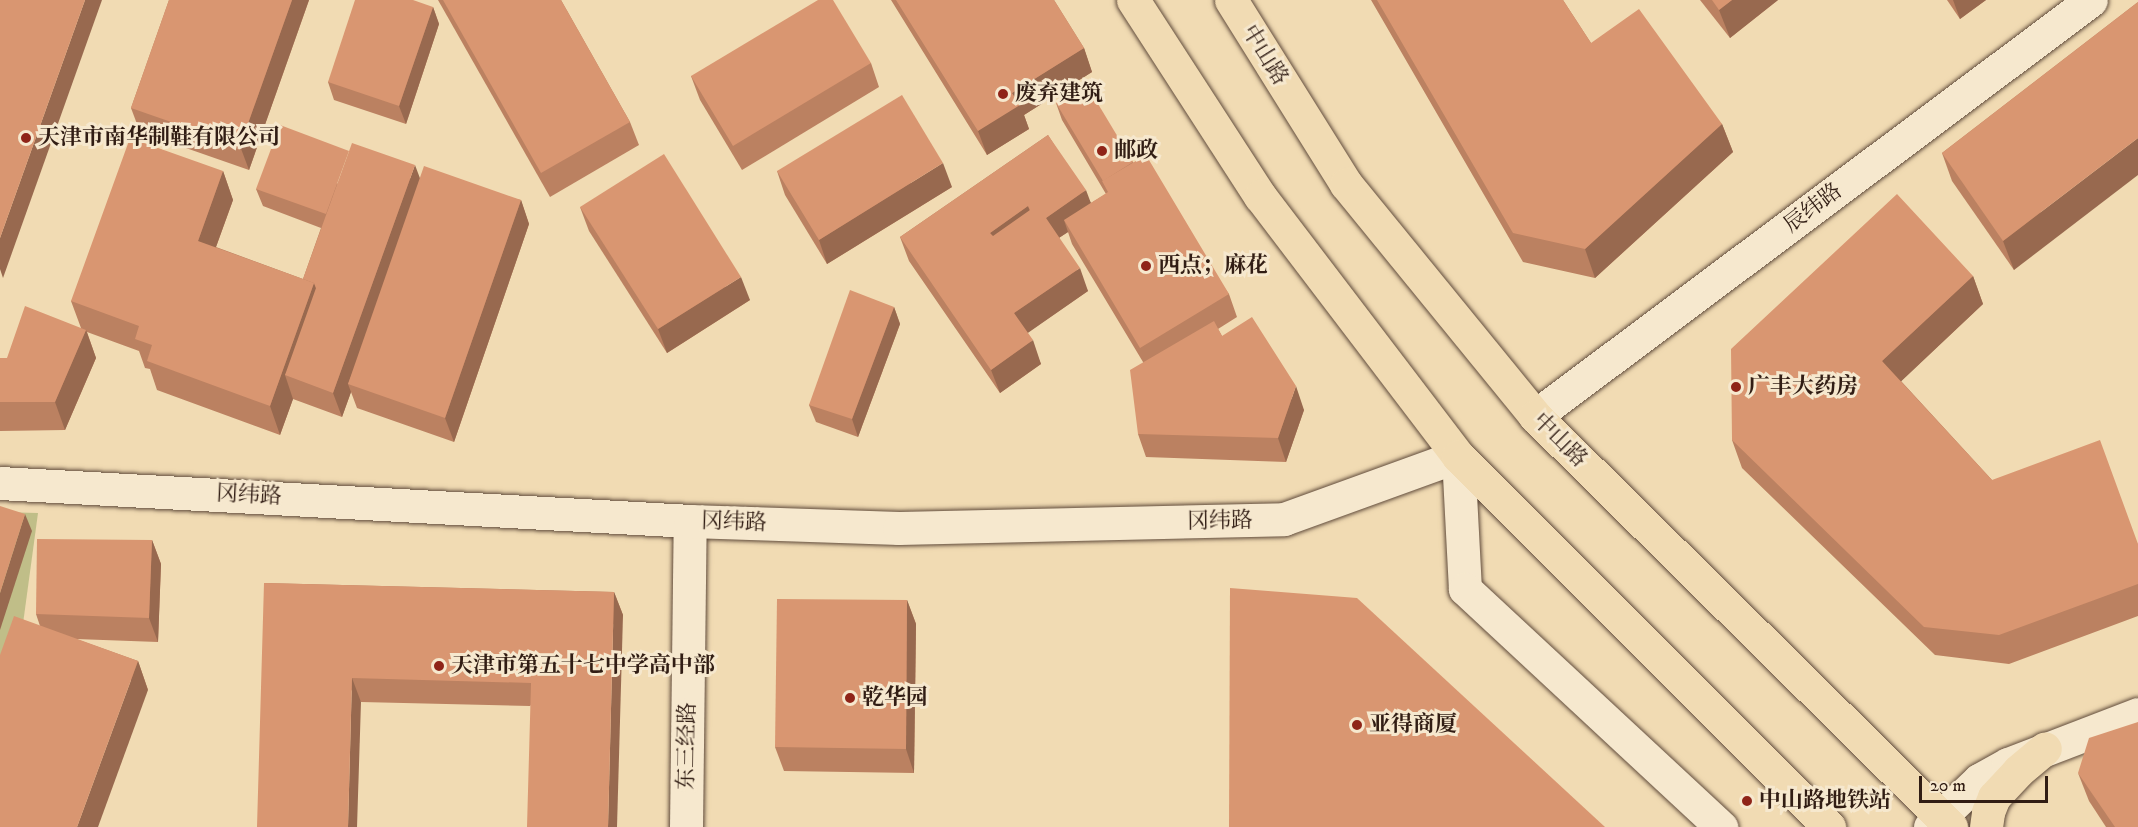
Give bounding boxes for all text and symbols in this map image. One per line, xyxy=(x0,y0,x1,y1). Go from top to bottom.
street label: 中山路 xyxy=(1236,20,1294,90)
place label: 废弃建筑 xyxy=(1015,81,1103,107)
marker: 废弃建筑 xyxy=(996,87,1010,101)
place label: 天津市南华制鞋有限公司 xyxy=(38,125,280,151)
marker: 天津市南华制鞋有限公司 xyxy=(19,131,33,145)
place label: 邮政 xyxy=(1114,138,1158,164)
marker: 邮政 xyxy=(1095,144,1109,158)
street label: 辰纬路 xyxy=(1779,178,1847,238)
place label: 西点；麻花 xyxy=(1158,253,1268,279)
marker: 西点；麻花 xyxy=(1139,259,1153,273)
place label: 广丰大药房 xyxy=(1748,374,1858,400)
marker: 广丰大药房 xyxy=(1729,380,1743,394)
street label: 中山路 xyxy=(1527,407,1593,473)
street label: 冈纬路 xyxy=(215,480,283,510)
street label: 冈纬路 xyxy=(1187,507,1253,535)
street label: 冈纬路 xyxy=(701,508,767,536)
place label: 天津市第五十七中学高中部 xyxy=(451,653,715,679)
marker: 天津市第五十七中学高中部 xyxy=(432,659,446,673)
place label: 乾华园 xyxy=(862,685,928,711)
marker: 乾华园 xyxy=(843,691,857,705)
street label: 东三经路 xyxy=(673,702,701,790)
place label: 亚得商厦 xyxy=(1369,712,1457,738)
marker: 亚得商厦 xyxy=(1350,718,1364,732)
scale bar xyxy=(1922,764,2051,802)
text: 20 m xyxy=(1930,775,1966,797)
place label: 中山路地铁站 xyxy=(1759,788,1891,814)
marker: 中山路地铁站 xyxy=(1740,794,1754,808)

